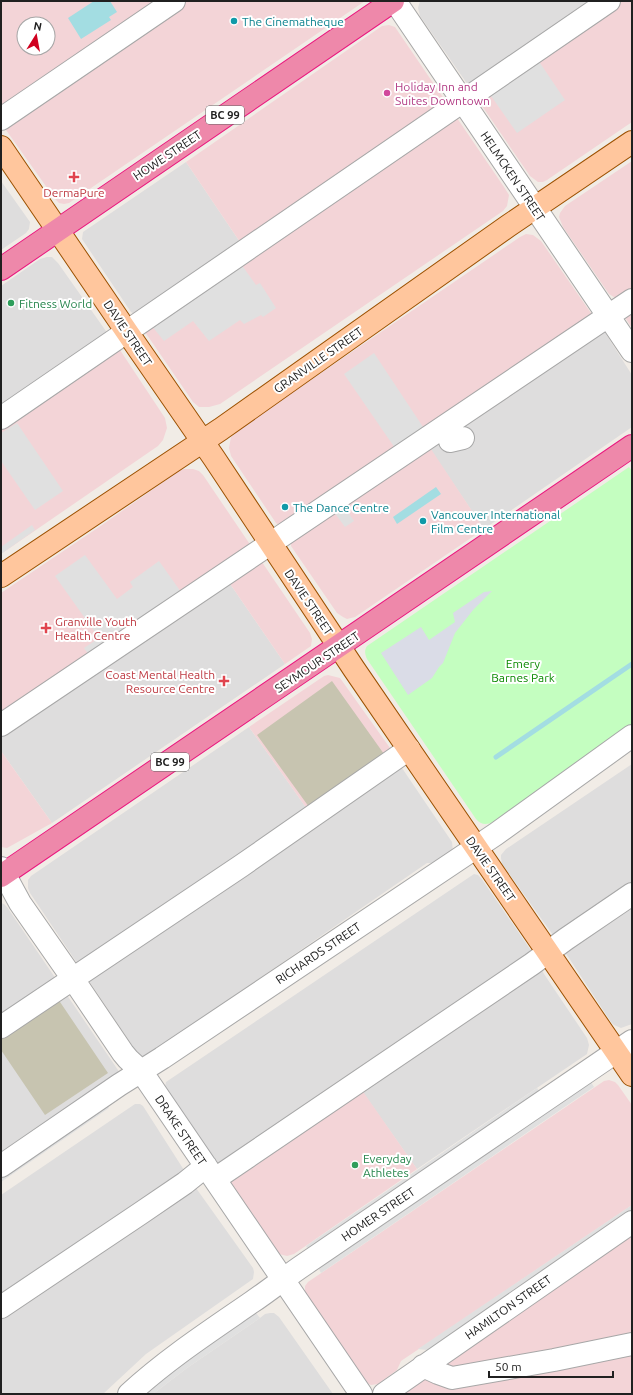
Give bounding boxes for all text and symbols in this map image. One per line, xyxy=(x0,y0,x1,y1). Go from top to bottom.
place label: The Cinematheque xyxy=(242,15,344,28)
north arrow xyxy=(16,16,56,56)
marker: The Cinematheque xyxy=(229,16,239,26)
text: N xyxy=(33,20,43,33)
place label: Holiday Inn and Suites Downtown xyxy=(395,80,490,107)
marker: Holiday Inn and Suites Downtown xyxy=(382,88,392,98)
road number: BC 99 xyxy=(206,106,244,124)
street label: HOWE STREET xyxy=(131,127,204,182)
street label: HELMCKEN STREET xyxy=(478,129,548,223)
marker: DermaPure xyxy=(68,171,80,183)
place label: DermaPure xyxy=(43,186,105,199)
place label: Fitness World xyxy=(19,297,92,310)
marker: Fitness World xyxy=(6,298,16,308)
street label: DAVIE STREET xyxy=(101,298,155,369)
street label: GRANVILLE STREET xyxy=(271,324,365,395)
place label: The Dance Centre xyxy=(293,501,389,514)
marker: The Dance Centre xyxy=(280,502,290,512)
place label: Vancouver International Film Centre xyxy=(431,508,560,535)
marker: Vancouver International Film Centre xyxy=(418,516,428,526)
street label: DAVIE STREET xyxy=(282,567,336,638)
place label: Granville Youth Health Centre xyxy=(55,615,137,642)
marker: Granville Youth Health Centre xyxy=(40,622,52,634)
street label: SEYMOUR STREET xyxy=(272,629,362,695)
park label: Emery Barnes Park xyxy=(491,657,555,684)
place label: Coast Mental Health Resource Centre xyxy=(105,668,215,695)
marker: Coast Mental Health Resource Centre xyxy=(218,675,230,687)
road number: BC 99 xyxy=(151,753,189,771)
street label: DAVIE STREET xyxy=(464,834,518,904)
street label: RICHARDS STREET xyxy=(273,920,363,986)
street label: DRAKE STREET xyxy=(153,1093,209,1168)
place label: Everyday Athletes xyxy=(363,1152,412,1179)
marker: Everyday Athletes xyxy=(350,1160,360,1170)
street label: HOMER STREET xyxy=(339,1184,417,1243)
street label: HAMILTON STREET xyxy=(462,1272,554,1342)
scale bar xyxy=(489,1353,613,1379)
text: 50 m xyxy=(495,1360,522,1373)

